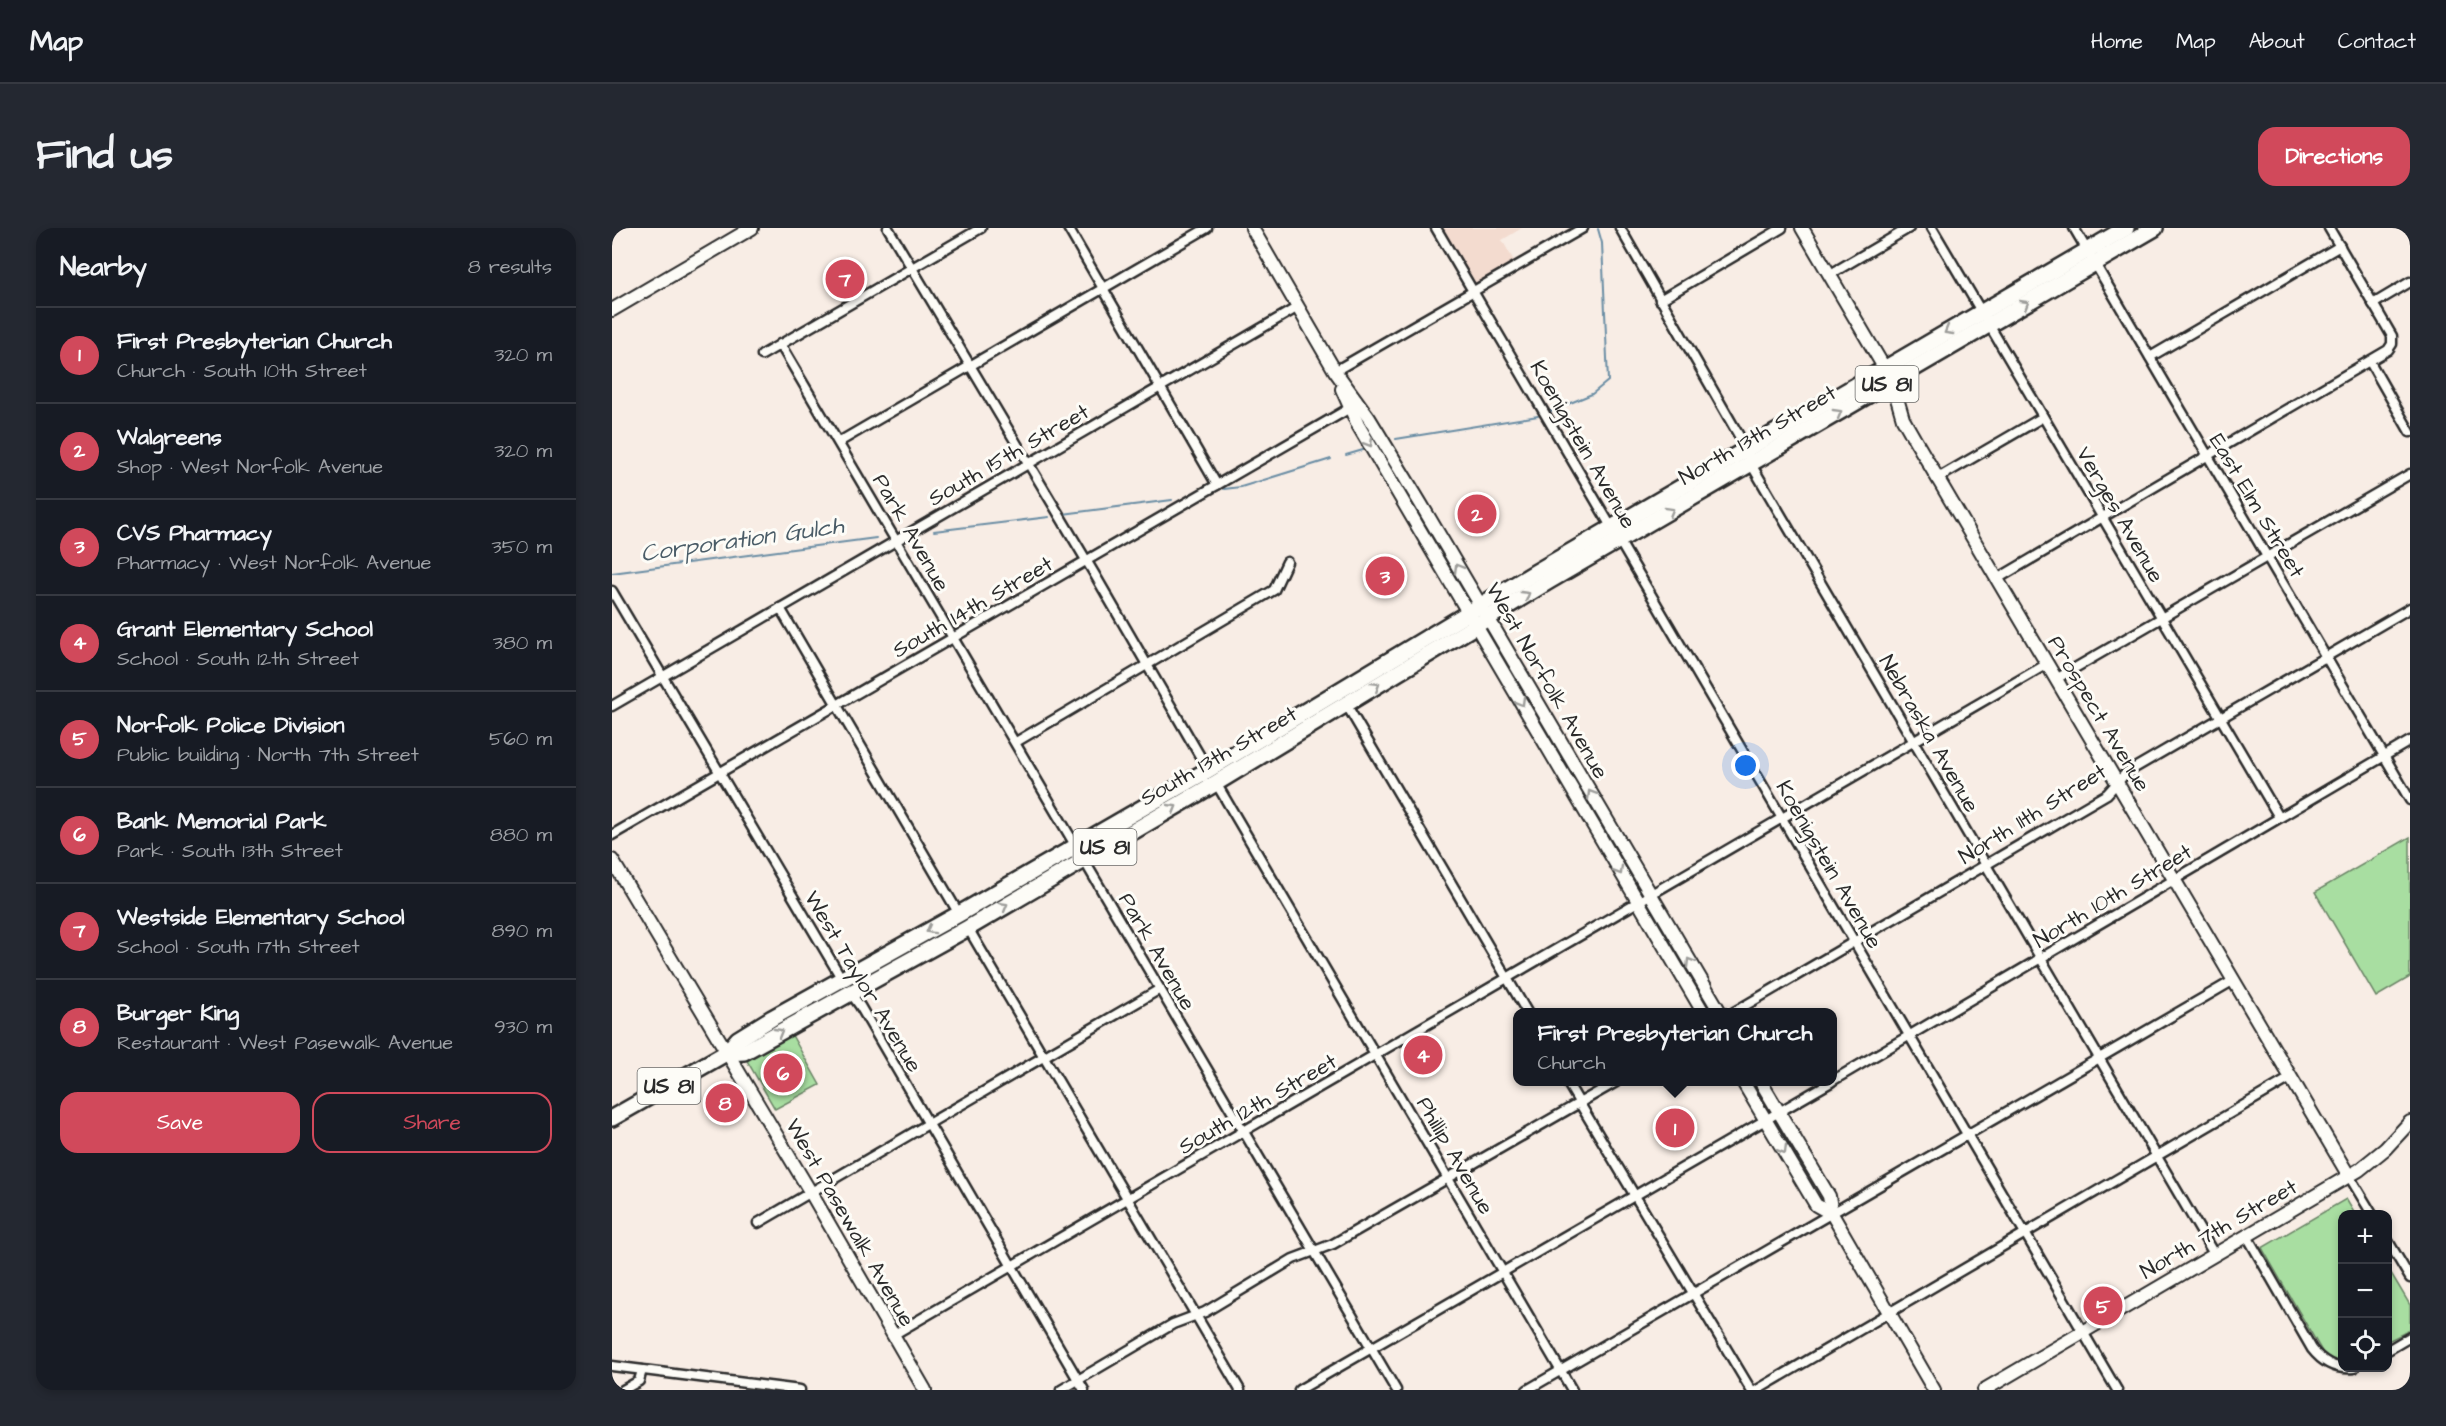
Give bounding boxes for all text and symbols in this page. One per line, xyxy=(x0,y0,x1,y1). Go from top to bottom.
text: Map xyxy=(30,22,83,61)
text: Home xyxy=(2091,27,2143,56)
text: Map xyxy=(2176,27,2216,56)
text: About xyxy=(2249,27,2305,56)
text: Contact xyxy=(2338,27,2416,56)
text: Find us xyxy=(36,127,173,185)
button: Directions xyxy=(2258,127,2410,186)
text: Nearby xyxy=(60,249,147,285)
text: 8 results xyxy=(468,253,552,281)
pin: 7 xyxy=(826,256,864,302)
one-way arrow xyxy=(2018,299,2029,311)
one-way arrow xyxy=(1944,324,1954,336)
text: First Presbyterian Church xyxy=(117,326,392,357)
text: 1 xyxy=(78,341,81,369)
text: 320 m xyxy=(494,341,552,369)
street label: Koenigstein Avenue xyxy=(1521,355,1644,535)
text: Church · South 10th Street xyxy=(117,357,367,385)
road number: US 81 xyxy=(1856,366,1918,402)
street label: North 13th Street xyxy=(1673,377,1842,493)
street label: South 15th Street xyxy=(923,397,1095,514)
one-way arrow xyxy=(1832,409,1842,420)
text: Walgreens xyxy=(117,422,222,453)
street label: East Elm Street xyxy=(2201,428,2312,584)
text: 2 xyxy=(74,437,85,465)
text: 320 m xyxy=(494,437,552,465)
one-way arrow xyxy=(1362,437,1373,447)
street label: Verges Avenue xyxy=(2067,441,2171,589)
text: Shop · West Norfolk Avenue xyxy=(117,453,383,481)
street label: Park Avenue xyxy=(864,468,957,597)
pin: 2 xyxy=(1458,492,1496,536)
one-way arrow xyxy=(1664,507,1674,518)
water label: Corporation Gulch xyxy=(639,509,847,571)
text: CVS Pharmacy xyxy=(117,518,272,549)
text: 3 xyxy=(74,533,85,561)
text: 350 m xyxy=(491,533,552,561)
text: Pharmacy · West Norfolk Avenue xyxy=(117,549,431,577)
street label: South 14th Street xyxy=(887,549,1059,666)
pin: 3 xyxy=(1366,554,1404,598)
one-way arrow xyxy=(1453,564,1465,574)
street label: West Norfolk Avenue xyxy=(1478,577,1616,785)
one-way arrow xyxy=(1520,590,1530,602)
text: Grant Elementary School xyxy=(117,614,373,645)
text: 4 xyxy=(73,629,86,657)
text: 380 m xyxy=(493,629,552,657)
street label: Prospect Avenue xyxy=(2040,630,2158,798)
text: School · South 12th Street xyxy=(117,645,359,673)
street label: Nebraska Avenue xyxy=(1871,649,1987,818)
one-way arrow xyxy=(1369,682,1380,693)
one-way arrow xyxy=(1514,696,1525,706)
street label: South 13th Street xyxy=(1134,699,1303,814)
text: Norfolk Police Division xyxy=(117,710,344,741)
text: 5 xyxy=(72,725,87,753)
text: 560 m xyxy=(489,725,552,753)
text: Public building · North 7th Street xyxy=(117,741,419,769)
your location xyxy=(1731,751,1760,780)
street label: North 11th Street xyxy=(1953,756,2113,872)
street label: Koenigstein Avenue xyxy=(1767,775,1890,955)
one-way arrow xyxy=(1586,790,1598,800)
one-way arrow xyxy=(1166,804,1177,815)
text: Bank Memorial Park xyxy=(117,806,327,837)
text: 6 xyxy=(73,821,86,849)
text: 880 m xyxy=(490,821,552,849)
road number: US 81 xyxy=(1074,829,1136,865)
text: Park · South 13th Street xyxy=(117,837,343,865)
street label: North 10th Street xyxy=(2028,837,2198,956)
one-way arrow xyxy=(1612,865,1624,875)
street label: West Taylor Avenue xyxy=(795,885,929,1079)
street label: Park Avenue xyxy=(1110,887,1203,1016)
text: Westside Elementary School xyxy=(117,902,405,933)
one-way arrow xyxy=(998,902,1008,914)
text: 7 xyxy=(73,917,86,945)
text: 890 m xyxy=(491,917,552,945)
one-way arrow xyxy=(926,923,936,935)
text: School · South 17th Street xyxy=(117,933,360,961)
one-way arrow xyxy=(1686,958,1698,968)
text: Burger King xyxy=(117,998,239,1029)
popup xyxy=(1513,1008,1837,1086)
text: 8 xyxy=(73,1013,86,1041)
text: 930 m xyxy=(494,1013,552,1041)
text: First Presbyterian Church xyxy=(1538,1018,1812,1049)
one-way arrow xyxy=(773,1028,783,1040)
text: Restaurant · West Pasewalk Avenue xyxy=(117,1029,453,1057)
pin: 4 xyxy=(1404,1032,1442,1078)
street label: South 12th Street xyxy=(1173,1046,1343,1162)
text: Church xyxy=(1538,1049,1605,1077)
pin: 6 xyxy=(764,1050,802,1096)
road number: US 81 xyxy=(638,1068,700,1104)
pin: 8 xyxy=(706,1080,744,1126)
street label: Phillip Avenue xyxy=(1409,1091,1501,1220)
button: Save xyxy=(60,1092,300,1153)
button: Share xyxy=(312,1092,552,1153)
pin: 1 xyxy=(1656,1106,1694,1150)
street label: West Pasewalk Avenue xyxy=(777,1113,922,1333)
one-way arrow xyxy=(1776,1144,1788,1154)
street label: North 7th Street xyxy=(2134,1172,2303,1287)
map controls xyxy=(2338,1210,2392,1372)
button: + xyxy=(2338,1210,2392,1264)
button: − xyxy=(2338,1264,2392,1318)
pin: 5 xyxy=(2084,1284,2122,1328)
button: locate xyxy=(2338,1318,2392,1372)

